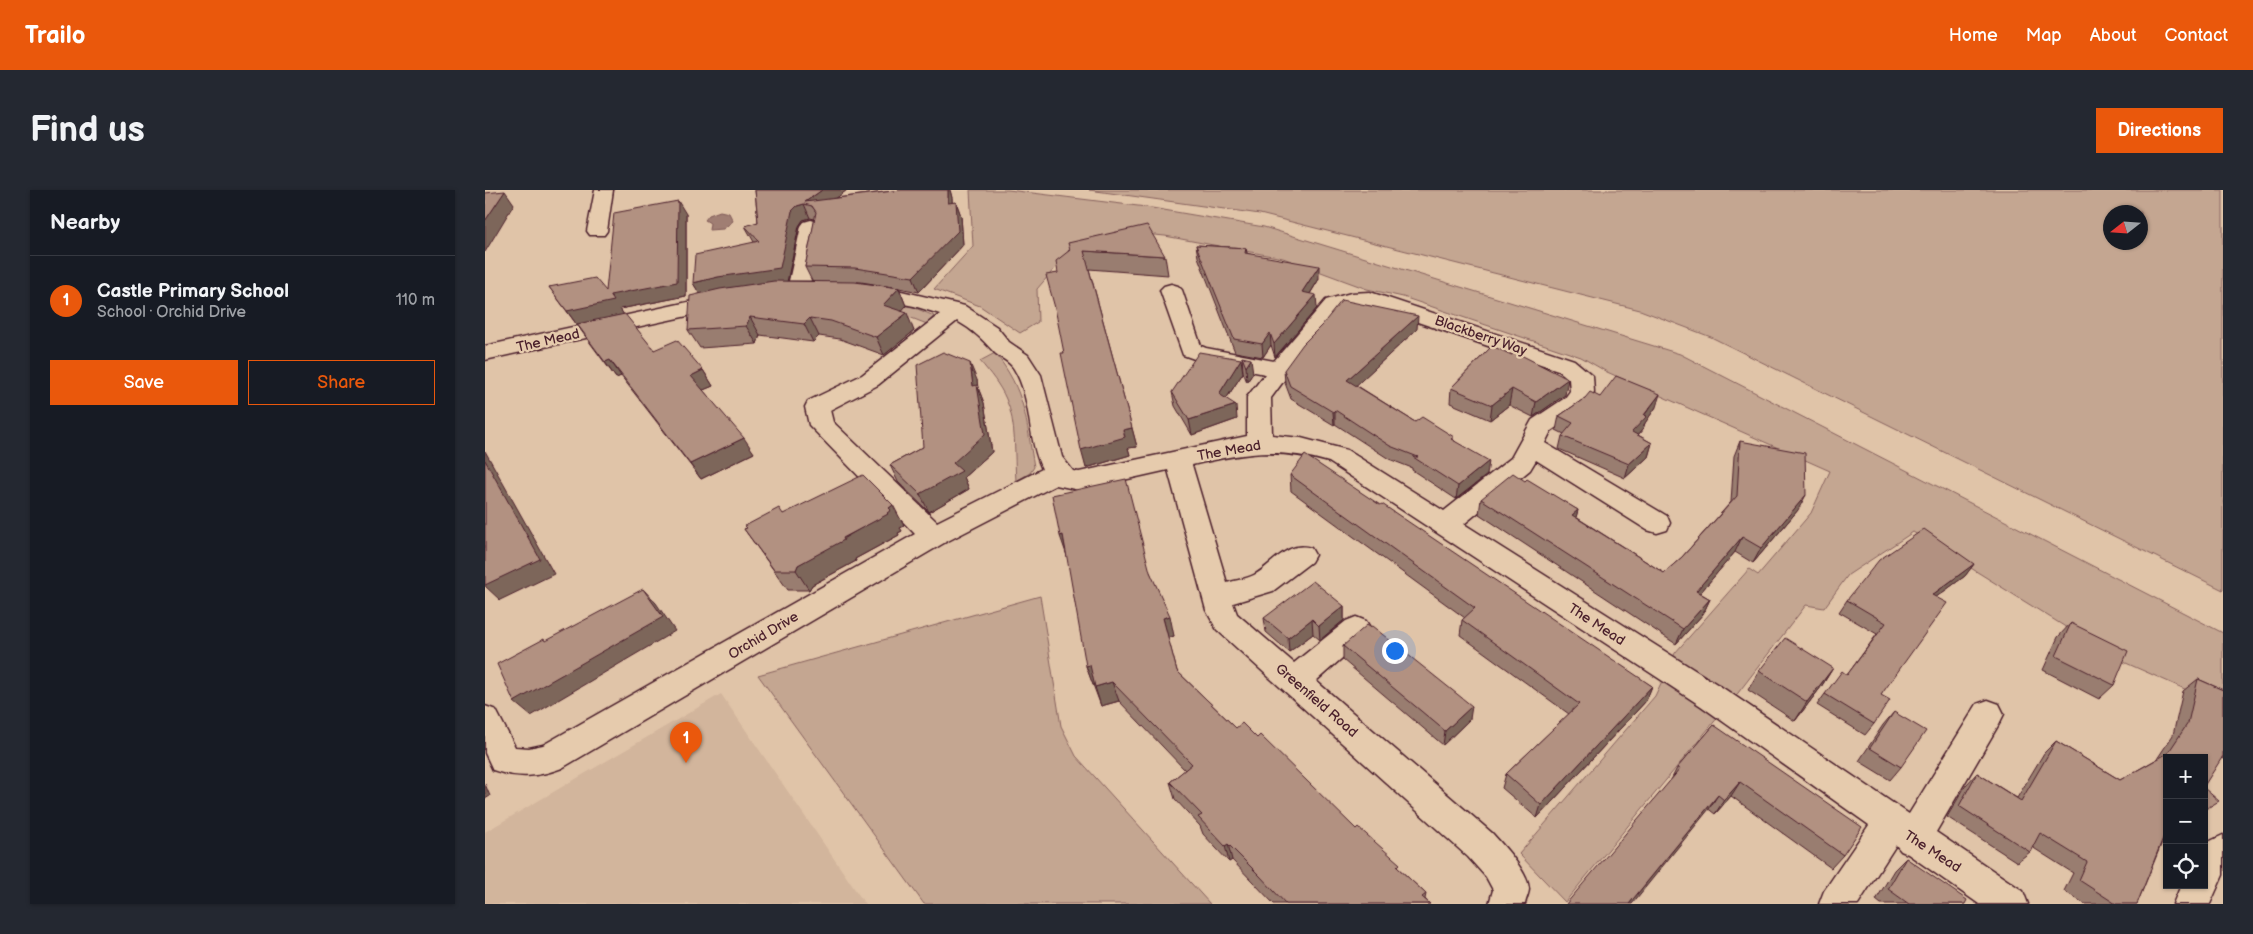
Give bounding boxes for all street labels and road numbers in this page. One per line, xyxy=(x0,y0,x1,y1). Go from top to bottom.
street label: Blackberry Way xyxy=(1432,312,1530,359)
street label: The Mead xyxy=(515,325,581,356)
street label: The Mead xyxy=(1196,437,1262,464)
street label: The Mead xyxy=(1565,600,1628,649)
street label: Orchid Drive xyxy=(725,608,801,663)
street label: Greenfield Road xyxy=(1272,660,1361,741)
street label: The Mead xyxy=(1901,827,1964,876)

